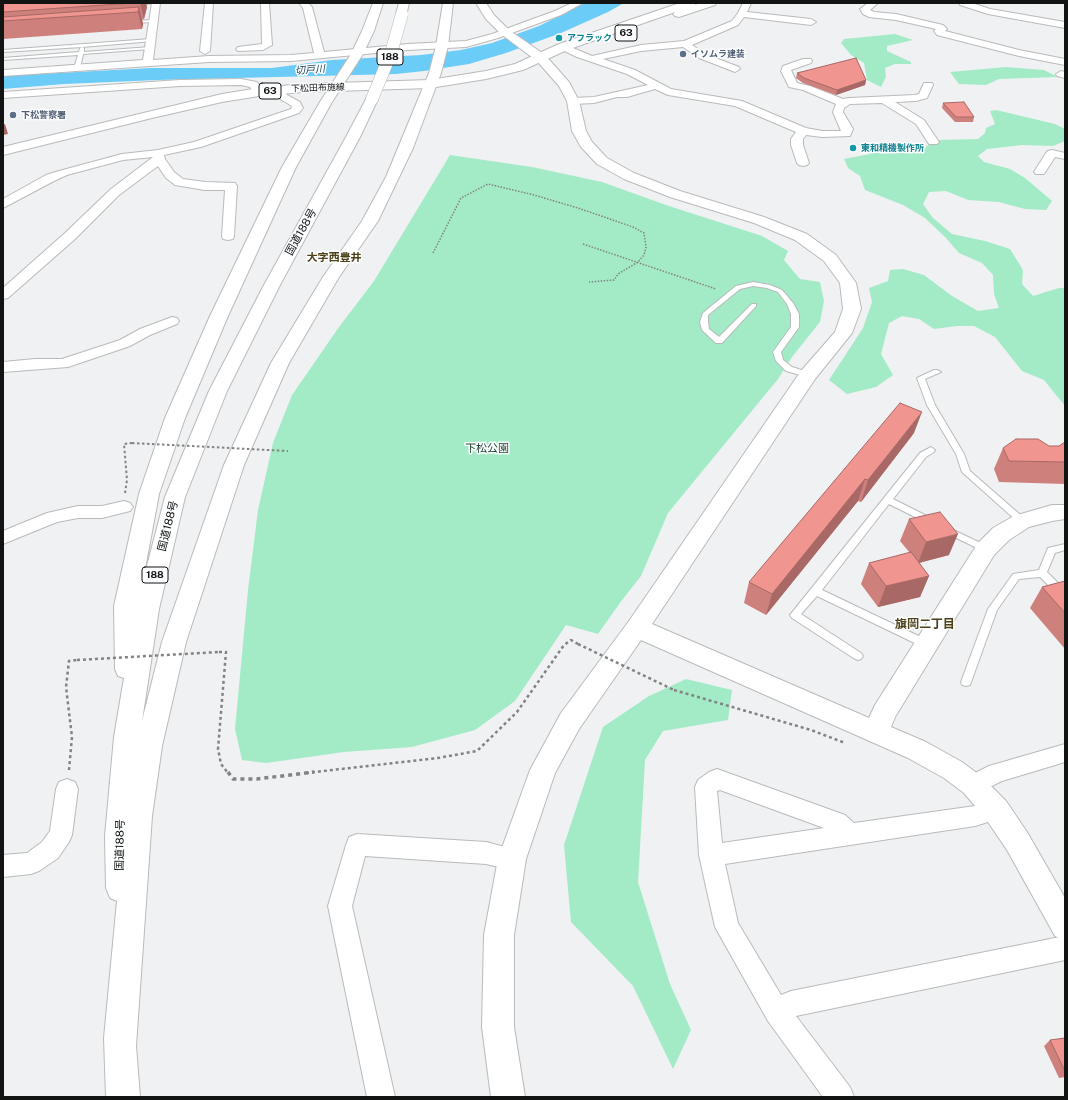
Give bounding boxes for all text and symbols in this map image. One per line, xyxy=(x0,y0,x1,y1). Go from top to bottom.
road number: 63 xyxy=(615,25,637,41)
marker: アフラック xyxy=(554,33,564,43)
place label: アフラック xyxy=(567,33,612,43)
road number: 188 xyxy=(377,49,403,65)
marker: イソムラ建装 xyxy=(678,49,688,59)
place label: イソムラ建装 xyxy=(691,49,745,59)
water label: 切戸川 xyxy=(295,63,325,77)
street label: 下松田布施線 xyxy=(291,82,345,94)
road number: 63 xyxy=(259,83,281,99)
marker: 下松警察署 xyxy=(8,110,18,120)
place label: 下松警察署 xyxy=(21,110,66,120)
marker: 東和精機製作所 xyxy=(848,143,858,153)
place label: 東和精機製作所 xyxy=(861,143,924,153)
street label: 国道188号 xyxy=(283,206,319,258)
district label: 大字西豊井 xyxy=(307,251,361,265)
park label: 下松公園 xyxy=(465,442,509,456)
street label: 国道188号 xyxy=(155,499,181,553)
road number: 188 xyxy=(142,567,168,583)
district label: 旗岡二丁目 xyxy=(895,617,955,631)
street label: 国道188号 xyxy=(113,819,127,871)

